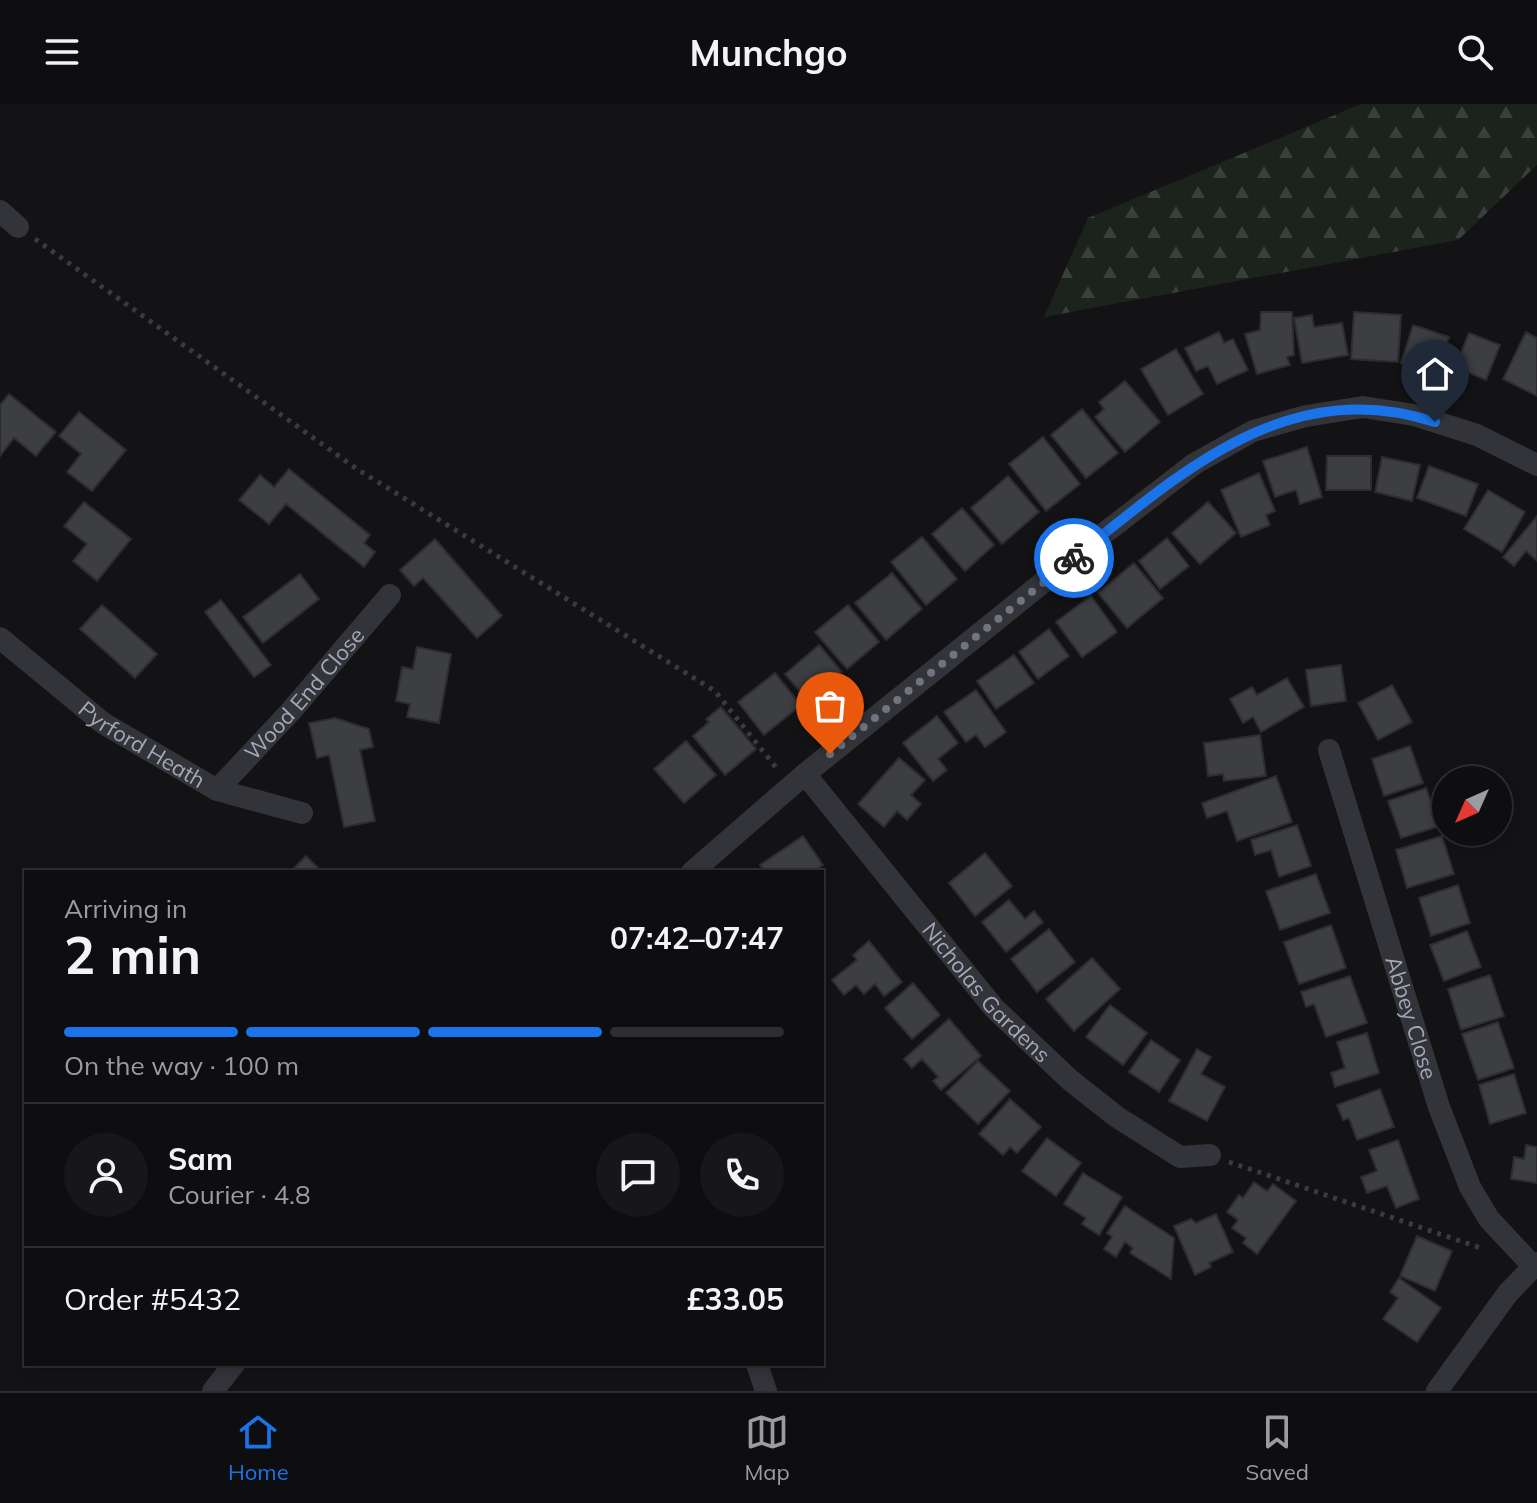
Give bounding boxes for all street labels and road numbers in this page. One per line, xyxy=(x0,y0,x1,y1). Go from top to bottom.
street label: Wood End Close xyxy=(238,622,370,766)
street label: Pyrford Heath xyxy=(73,695,210,794)
street label: Nicholas Gardens xyxy=(916,916,1057,1068)
street label: Abbey Close xyxy=(1379,952,1444,1083)

